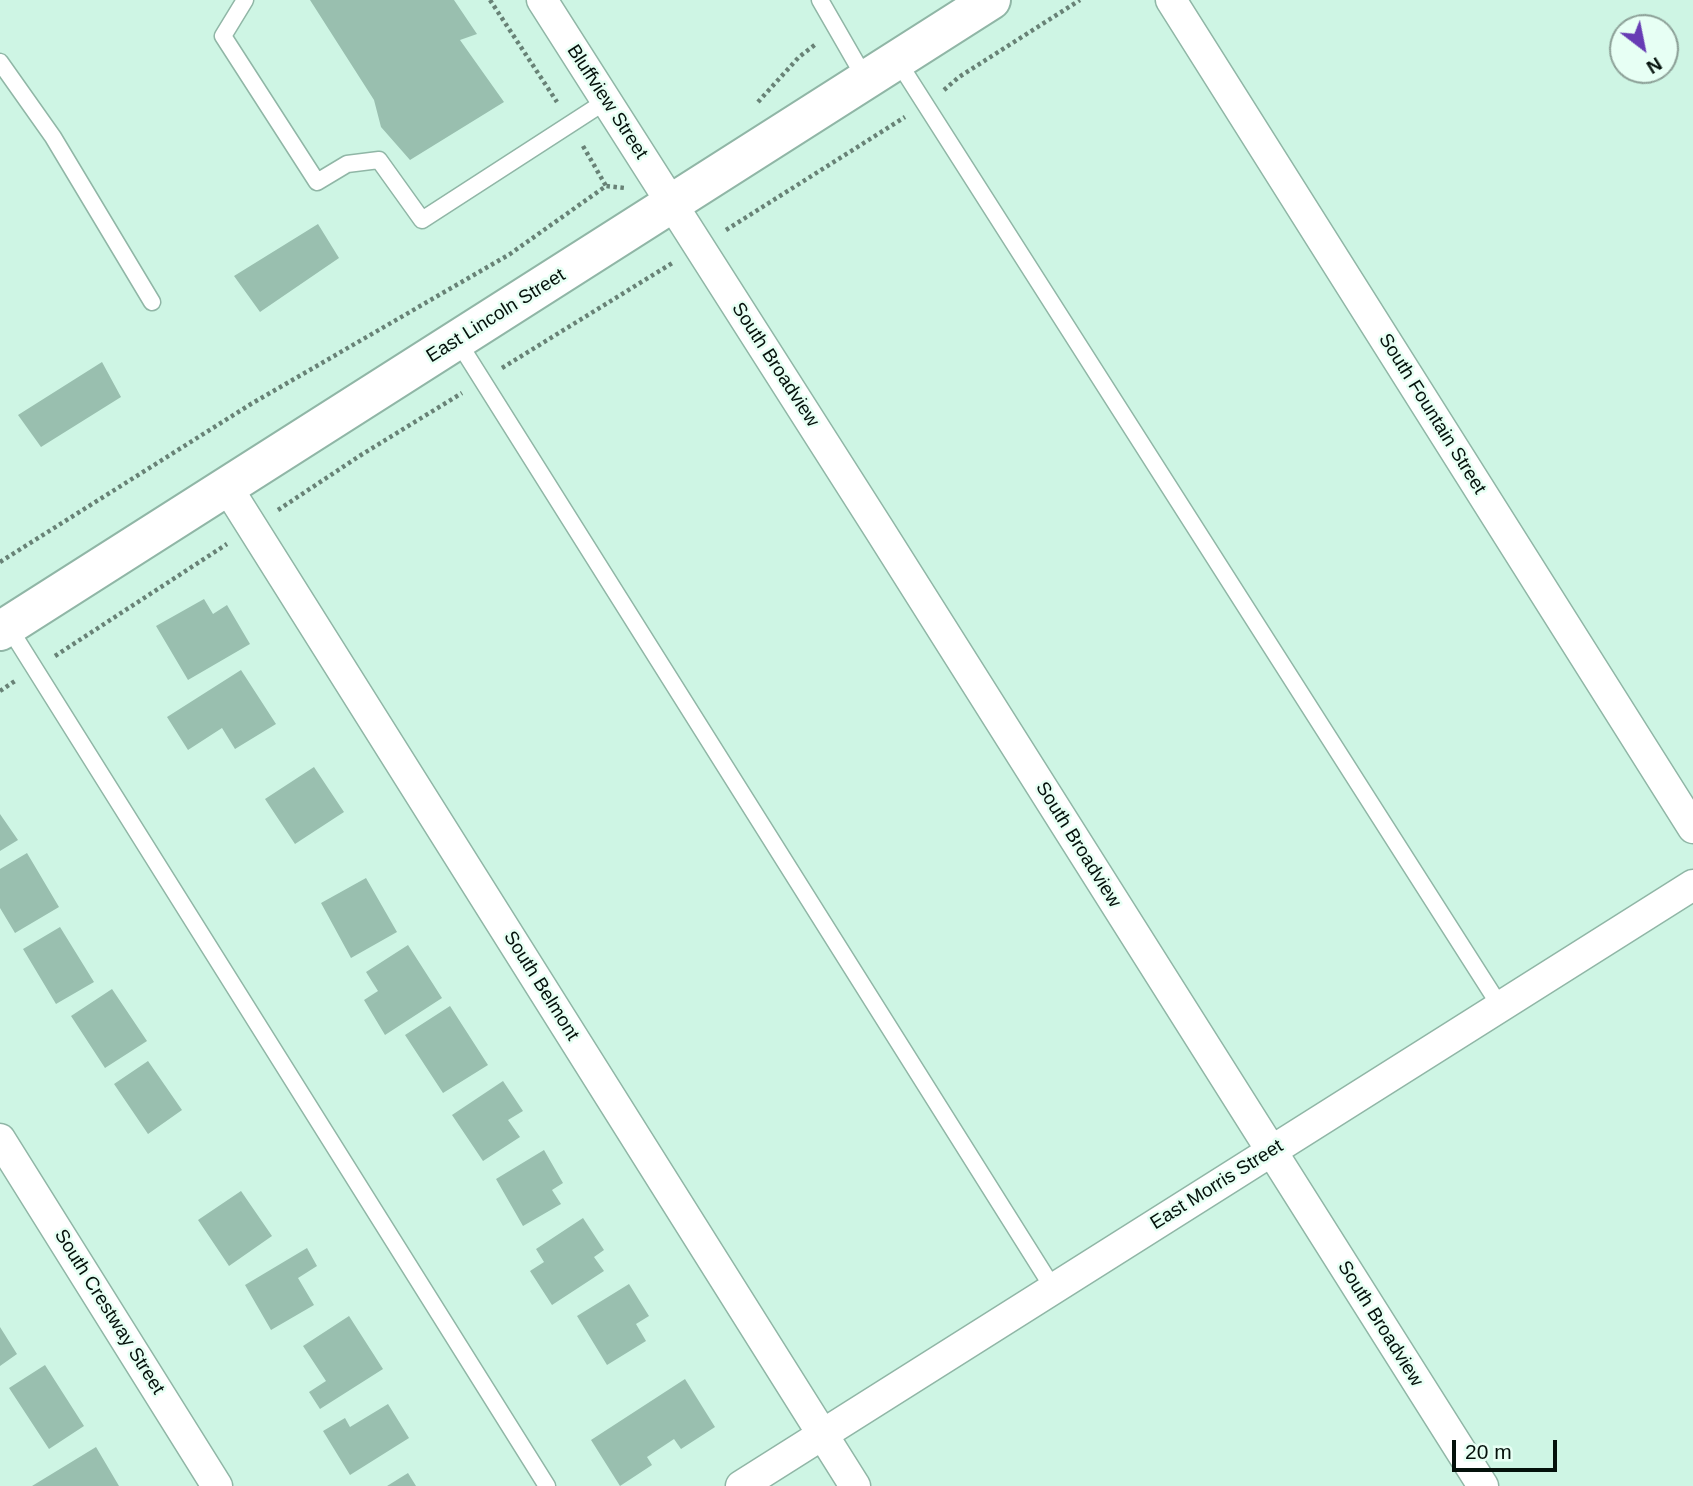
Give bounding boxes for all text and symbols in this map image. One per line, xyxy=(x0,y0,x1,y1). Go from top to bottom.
north arrow xyxy=(1609,14,1679,84)
street label: Bluffview Street xyxy=(562,41,652,163)
text: N xyxy=(1643,53,1666,78)
street label: East Lincoln Street xyxy=(422,264,570,368)
street label: South Broadview xyxy=(726,299,824,431)
street label: South Fountain Street xyxy=(1373,330,1491,498)
street label: South Broadview xyxy=(1030,778,1126,912)
street label: South Belmont xyxy=(498,927,584,1045)
street label: East Morris Street xyxy=(1146,1135,1288,1235)
street label: South Crestway Street xyxy=(49,1225,169,1399)
street label: South Broadview xyxy=(1332,1257,1428,1391)
scale bar xyxy=(1455,1426,1560,1470)
text: 20 m xyxy=(1465,1440,1512,1463)

